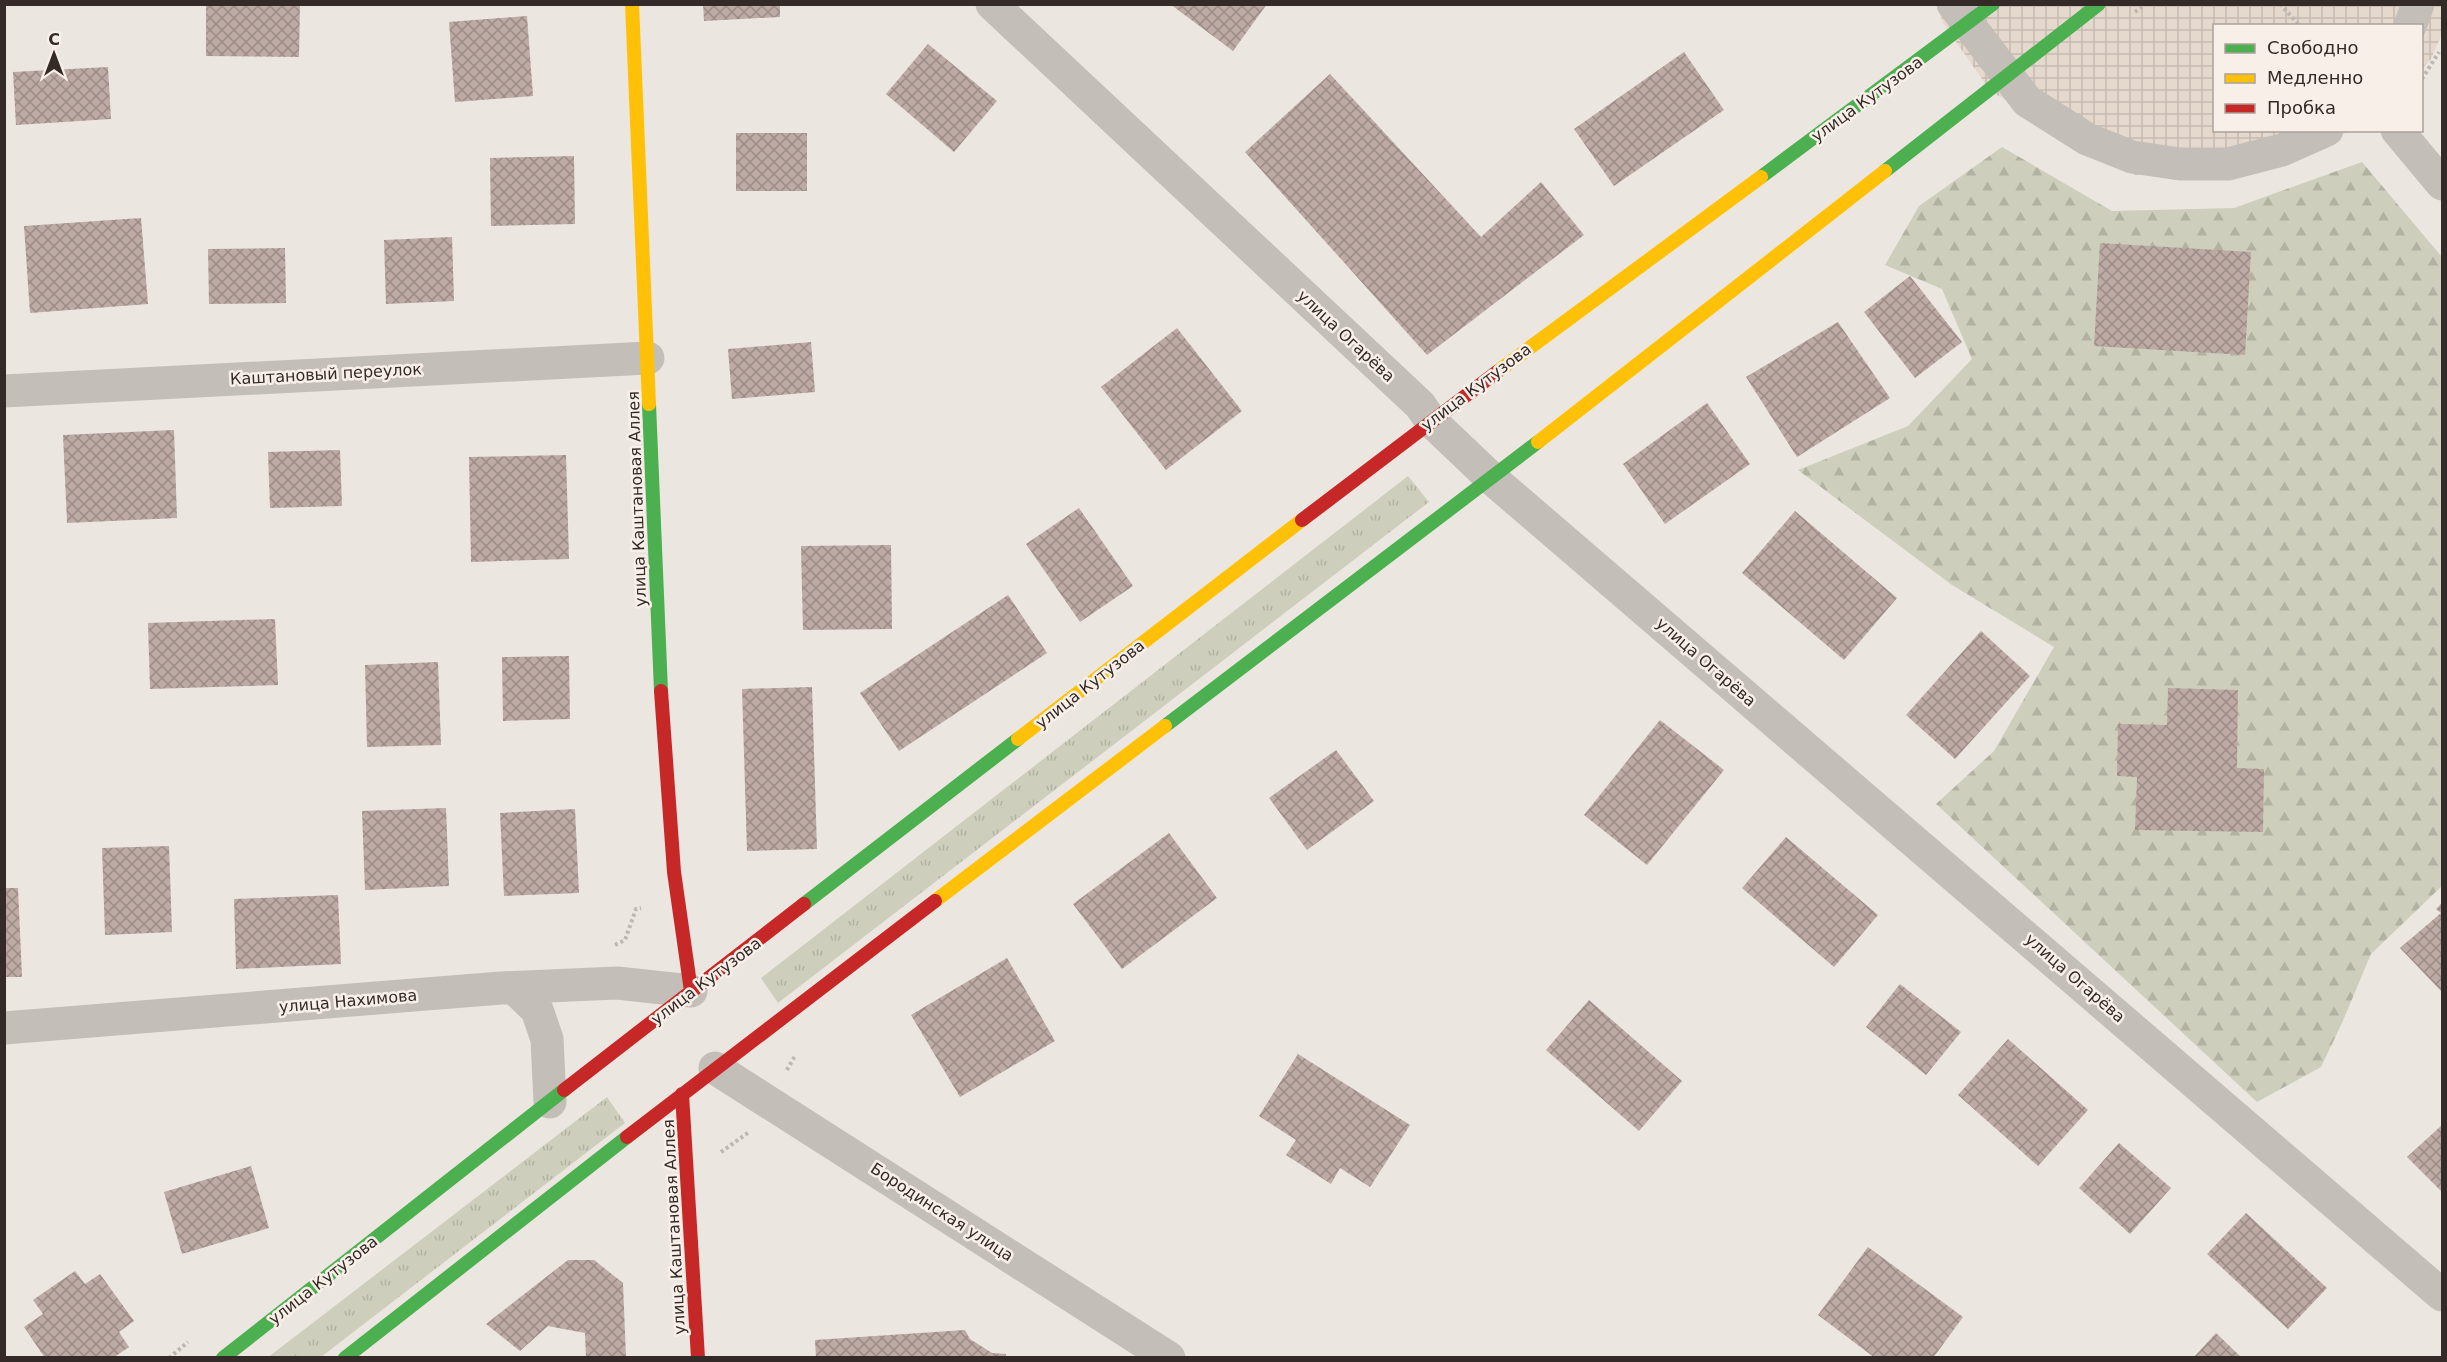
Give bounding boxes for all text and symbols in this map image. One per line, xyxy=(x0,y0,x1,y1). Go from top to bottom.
north arrow xyxy=(24,24,84,84)
legend xyxy=(2213,24,2423,132)
text: С xyxy=(48,30,60,49)
text: Свободно xyxy=(2267,37,2359,58)
street label: улица Кутузова xyxy=(1808,52,1926,146)
text: Медленно xyxy=(2267,67,2363,88)
text: Пробка xyxy=(2267,97,2336,118)
street label: улица Огарёва xyxy=(1293,286,1399,386)
street label: улица Кутузова xyxy=(1417,339,1535,435)
street label: Каштановый переулок xyxy=(230,359,423,389)
street label: улица Каштановая Аллея xyxy=(624,391,650,607)
street label: улица Огарёва xyxy=(1652,614,1760,710)
street label: улица Кутузова xyxy=(1032,636,1148,732)
street label: улица Огарёва xyxy=(2021,930,2129,1026)
street label: улица Кутузова xyxy=(647,933,765,1029)
street label: улица Нахимова xyxy=(278,985,418,1017)
street label: улица Каштановая Аллея xyxy=(659,1119,689,1335)
street label: Бородинская улица xyxy=(867,1159,1017,1265)
street label: улица Кутузова xyxy=(265,1232,381,1328)

